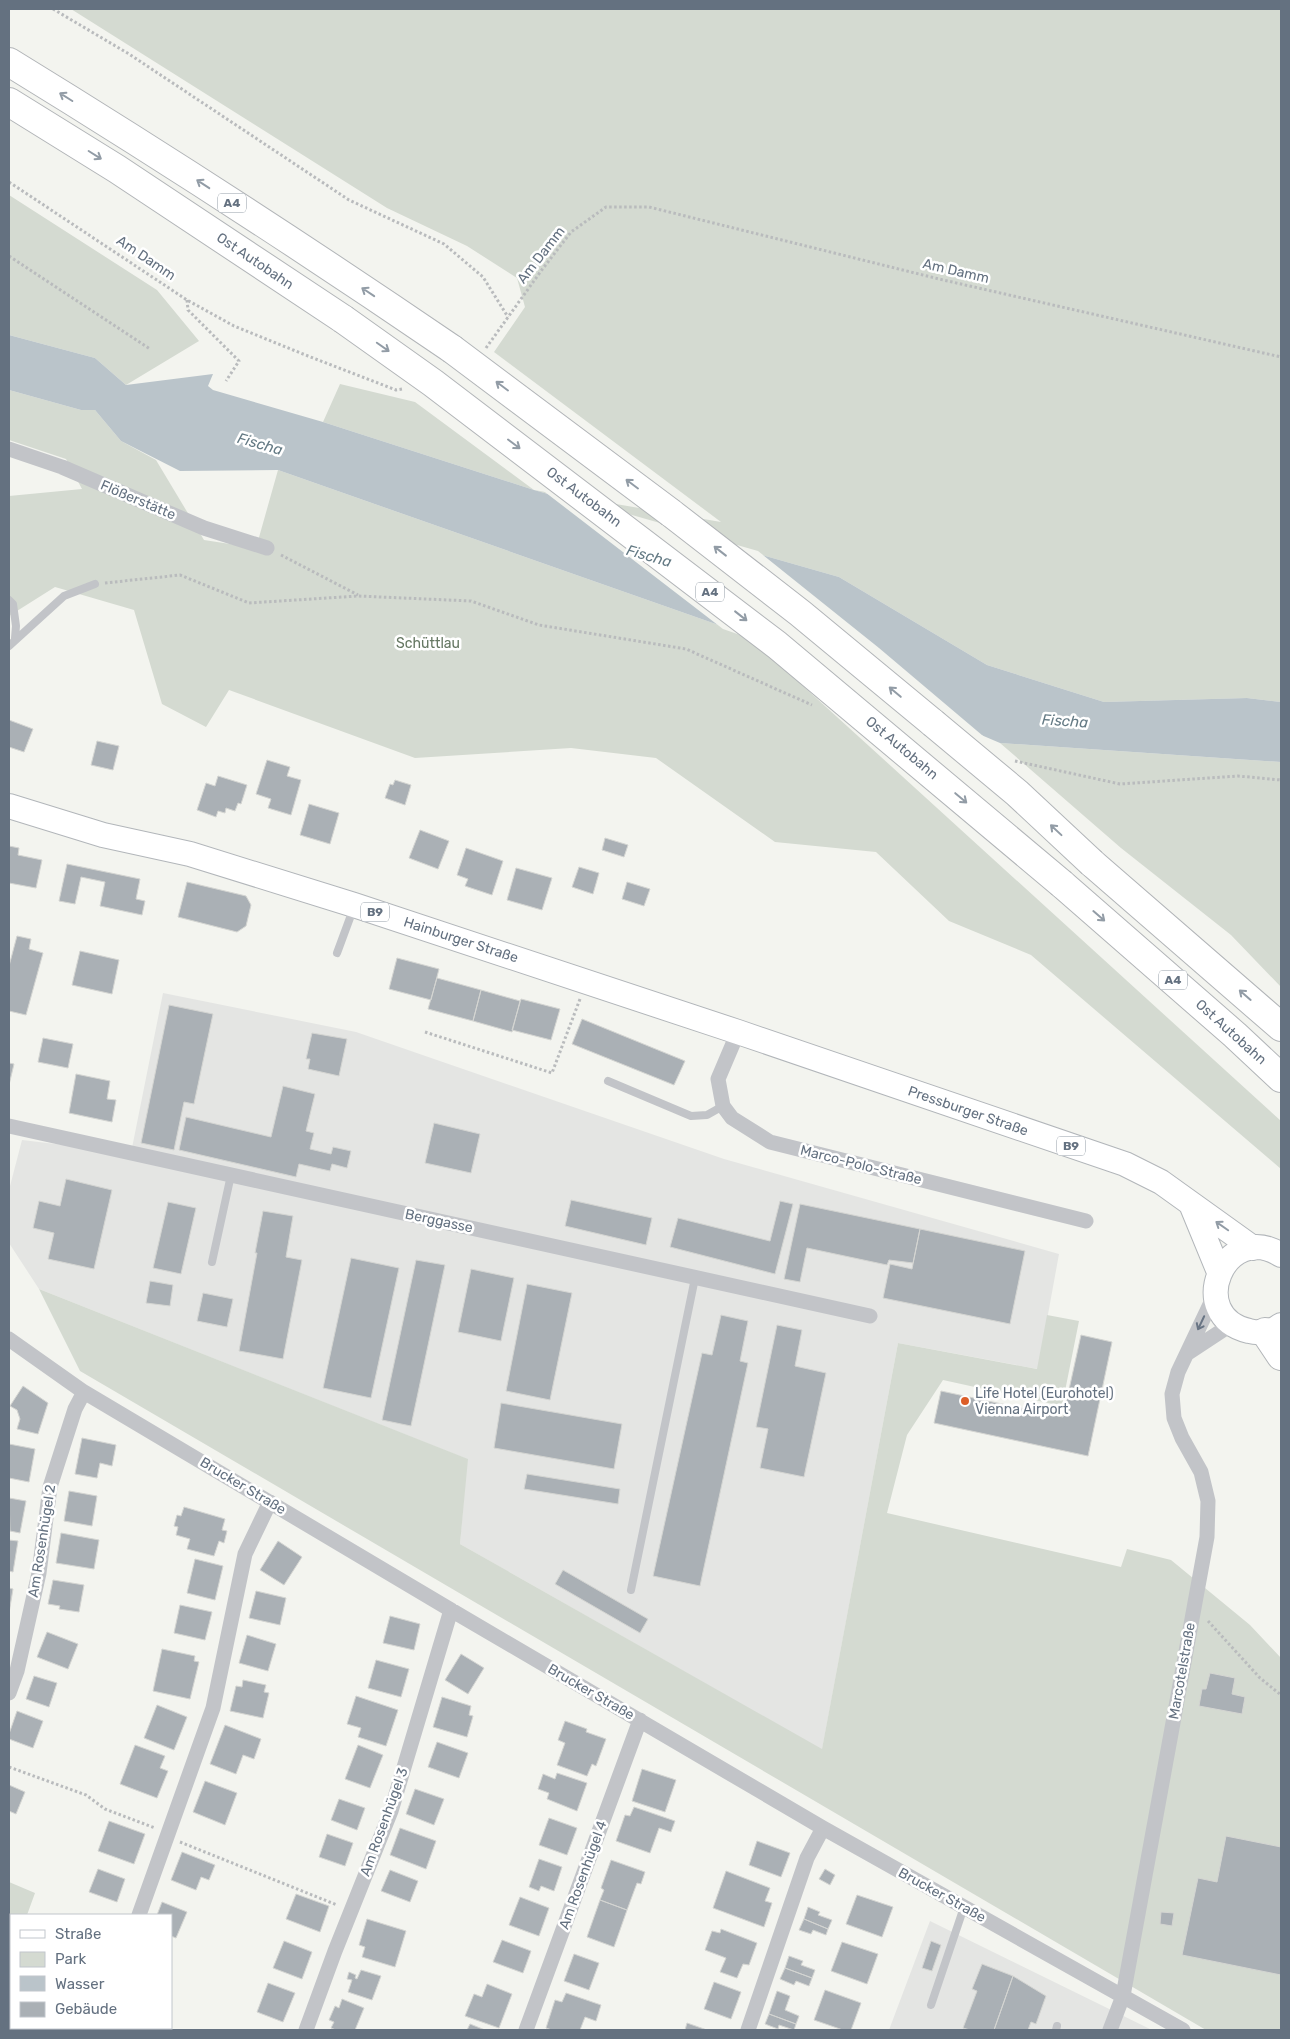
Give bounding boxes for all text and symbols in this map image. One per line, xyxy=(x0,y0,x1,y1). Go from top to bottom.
one-way arrow xyxy=(59,92,73,102)
one-way arrow xyxy=(87,151,101,161)
one-way arrow xyxy=(196,179,210,189)
road number: A4 xyxy=(218,194,246,212)
street label: Am Damm xyxy=(514,223,568,287)
street label: Ost Autobahn xyxy=(213,229,297,293)
street label: Am Damm xyxy=(113,232,179,284)
street label: Am Damm xyxy=(921,255,991,287)
one-way arrow xyxy=(362,287,376,297)
one-way arrow xyxy=(376,342,390,352)
one-way arrow xyxy=(496,381,509,392)
water label: Fischa xyxy=(235,429,285,459)
one-way arrow xyxy=(507,438,520,449)
street label: Ost Autobahn xyxy=(543,463,625,531)
street label: Flößerstätte xyxy=(98,477,178,524)
one-way arrow xyxy=(625,479,639,489)
water label: Fischa xyxy=(624,541,674,571)
one-way arrow xyxy=(714,546,727,557)
road number: A4 xyxy=(696,582,724,602)
one-way arrow xyxy=(734,611,747,622)
park label: Schüttlau xyxy=(396,635,460,652)
one-way arrow xyxy=(889,687,902,698)
water label: Fischa xyxy=(1041,710,1089,732)
street label: Ost Autobahn xyxy=(862,713,942,783)
one-way arrow xyxy=(954,792,967,803)
one-way arrow xyxy=(1050,824,1063,836)
road number: B9 xyxy=(361,902,389,922)
one-way arrow xyxy=(1092,910,1105,921)
street label: Hainburger Straße xyxy=(402,913,521,967)
road number: A4 xyxy=(1159,970,1187,990)
one-way arrow xyxy=(1238,989,1251,1000)
street label: Ost Autobahn xyxy=(1192,996,1270,1068)
street label: Pressburger Straße xyxy=(906,1082,1031,1140)
road number: B9 xyxy=(1057,1136,1085,1156)
street label: Marco-Polo-Straße xyxy=(799,1142,924,1188)
street label: Berggasse xyxy=(404,1206,475,1237)
one-way arrow xyxy=(1215,1221,1229,1231)
one-way arrow xyxy=(1196,1315,1206,1330)
place label: Life Hotel (Eurohotel) Vienna Airport xyxy=(975,1385,1114,1418)
marker: Life Hotel (Eurohotel) Vienna Airport xyxy=(959,1395,971,1407)
street label: Brucker Straße xyxy=(197,1454,289,1518)
street label: Am Rosenhügel 2 xyxy=(25,1483,59,1599)
street label: Marcotelstraße xyxy=(1165,1621,1199,1721)
street label: Brucker Straße xyxy=(545,1660,637,1724)
street label: Am Rosenhügel 3 xyxy=(356,1765,412,1879)
street label: Am Rosenhügel 4 xyxy=(555,1818,611,1932)
street label: Brucker Straße xyxy=(895,1864,989,1926)
legend xyxy=(10,1914,172,2029)
text: Straße xyxy=(55,1925,101,1943)
text: Park xyxy=(55,1950,86,1968)
text: Wasser xyxy=(55,1975,105,1993)
text: Gebäude xyxy=(55,2000,117,2018)

